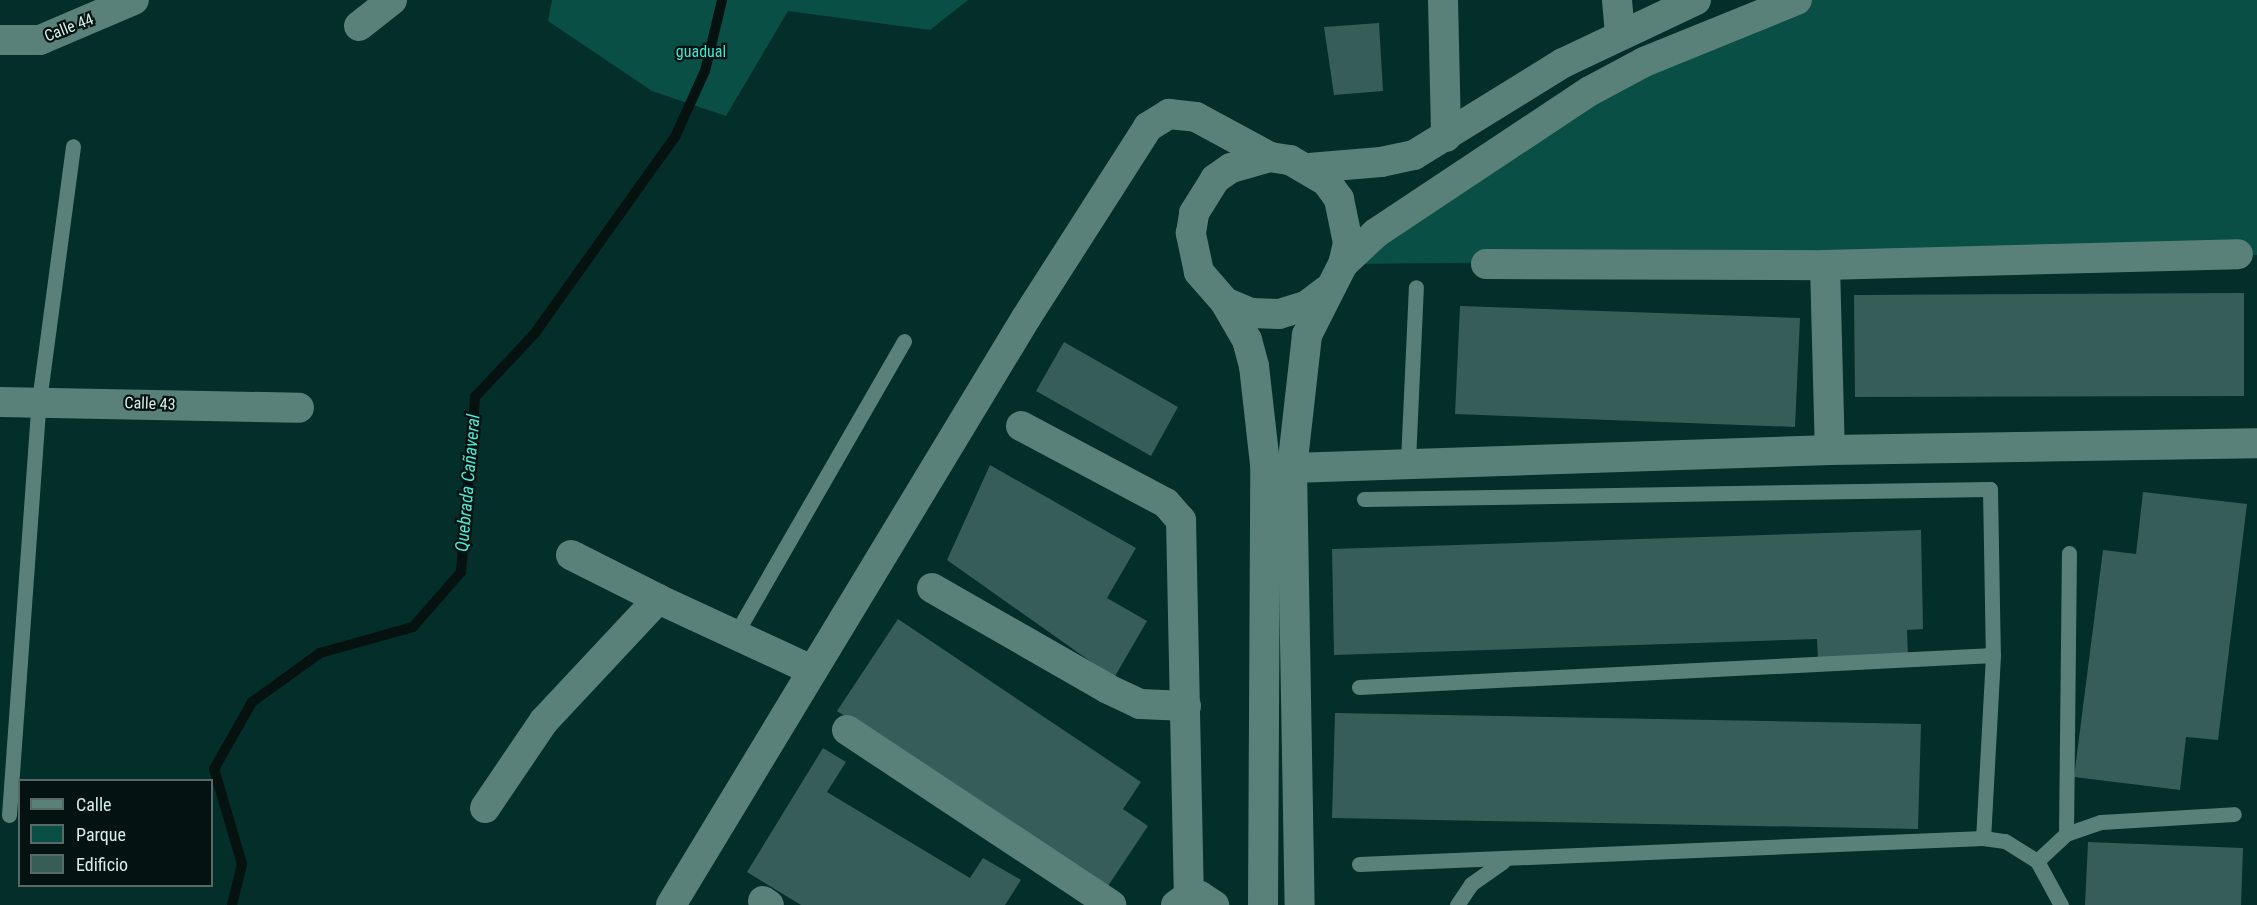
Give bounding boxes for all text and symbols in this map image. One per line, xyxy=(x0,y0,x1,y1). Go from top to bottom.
street label: Calle 44 xyxy=(42,10,96,46)
park label: guadual xyxy=(676,42,726,62)
street label: Calle 43 xyxy=(124,394,176,414)
water label: Quebrada Cañaveral xyxy=(451,413,485,553)
legend xyxy=(18,779,213,887)
text: Calle xyxy=(76,794,112,815)
text: Parque xyxy=(76,824,126,845)
text: Edificio xyxy=(76,854,128,875)

